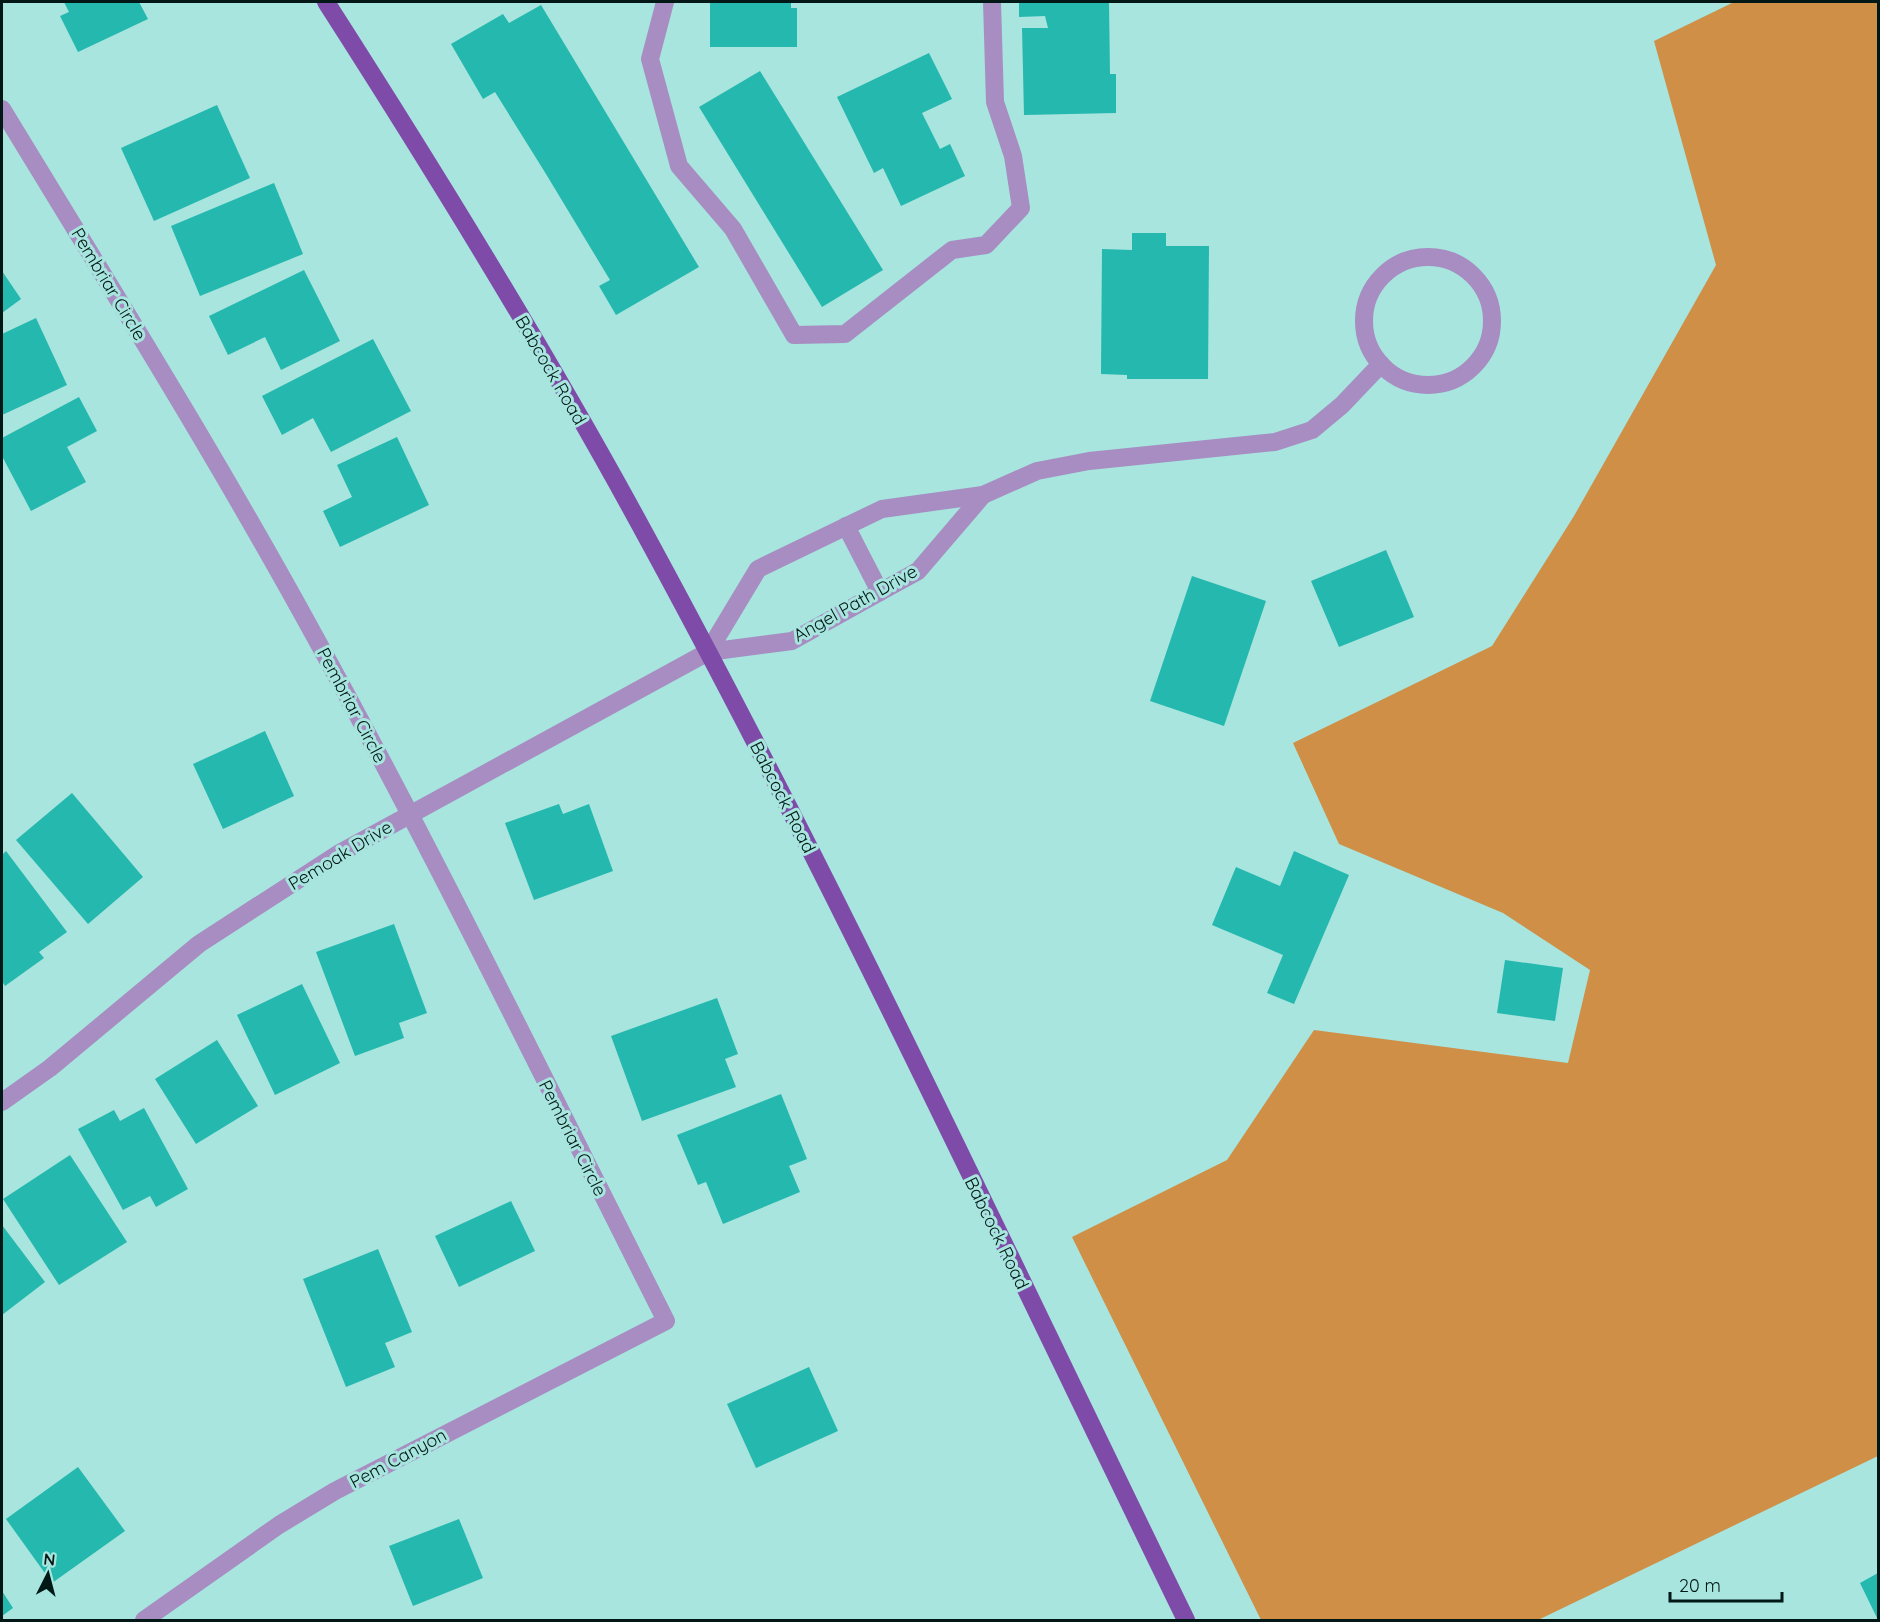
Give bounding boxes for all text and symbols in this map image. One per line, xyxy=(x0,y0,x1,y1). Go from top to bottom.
street label: Pembriar Circle xyxy=(66,224,152,344)
street label: Babcock Road xyxy=(510,311,592,429)
street label: Angel Path Drive xyxy=(789,559,921,647)
street label: Pembriar Circle xyxy=(312,643,392,767)
street label: Babcock Road xyxy=(745,737,821,857)
street label: Pemoak Drive xyxy=(284,815,396,895)
street label: Pembriar Circle xyxy=(534,1076,612,1200)
street label: Babcock Road xyxy=(960,1173,1034,1293)
street label: Pem Canyon xyxy=(346,1423,450,1493)
north arrow xyxy=(18,1544,78,1604)
text: N xyxy=(43,1549,56,1570)
scale bar xyxy=(1670,1565,1782,1603)
text: 20 m xyxy=(1679,1574,1721,1597)

